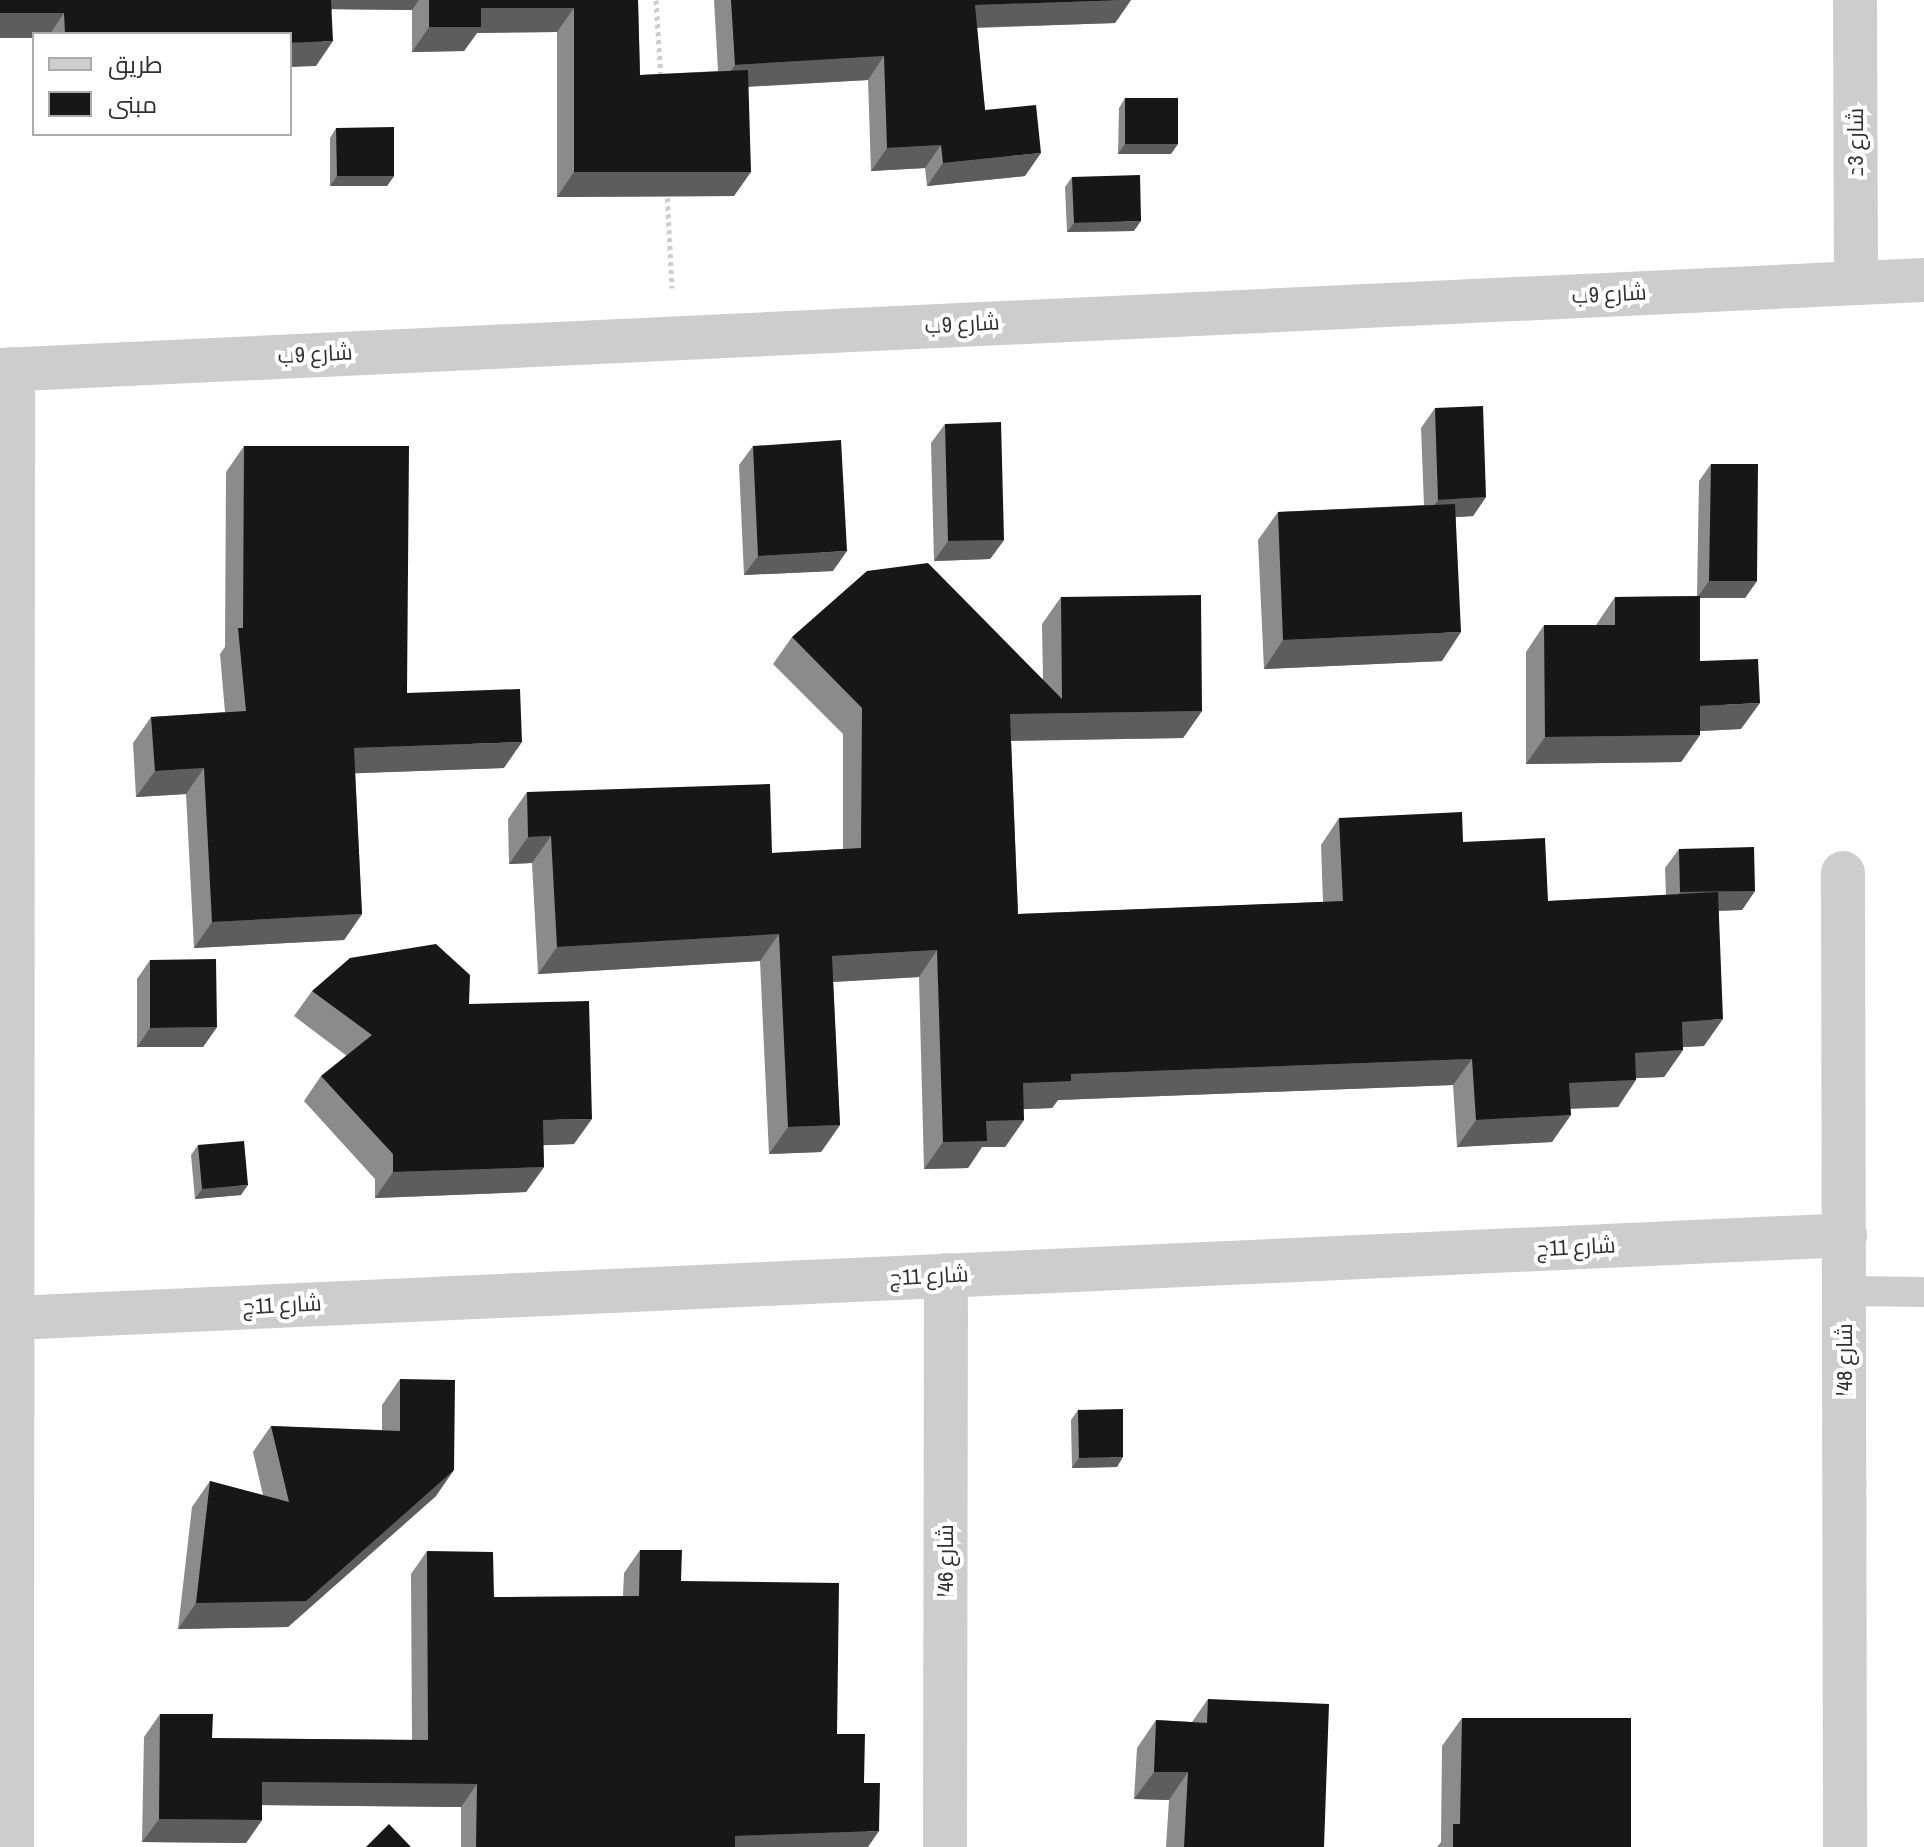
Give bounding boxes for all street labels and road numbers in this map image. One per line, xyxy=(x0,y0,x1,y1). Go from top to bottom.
street label: شارع 3د xyxy=(1843,108,1869,176)
street label: شارع 9ب xyxy=(1571,279,1647,309)
street label: شارع 9ب xyxy=(924,309,1000,339)
street label: شارع 9ب xyxy=(277,339,353,369)
street label: شارع 11ج xyxy=(1536,1232,1616,1262)
street label: شارع 11ج xyxy=(889,1261,969,1291)
street label: شارع 11ج xyxy=(242,1290,322,1320)
street label: شارع 48ا xyxy=(1832,1323,1858,1397)
street label: شارع 46ا xyxy=(933,1524,959,1598)

